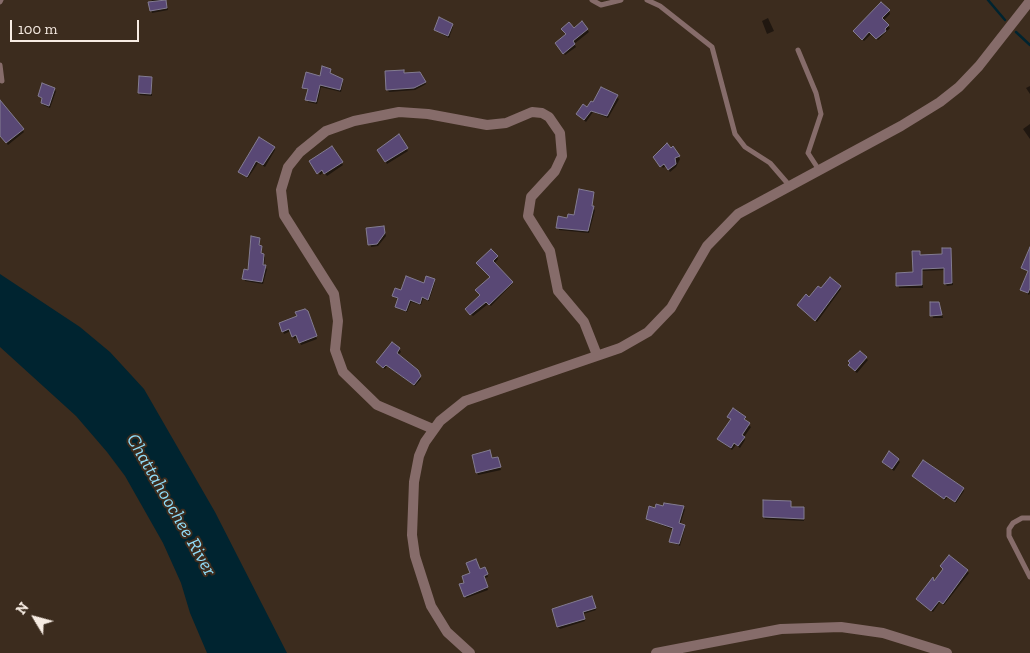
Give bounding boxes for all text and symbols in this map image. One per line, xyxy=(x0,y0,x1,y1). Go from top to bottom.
scale bar xyxy=(12,10,141,42)
text: 100 m xyxy=(18,20,57,38)
water label: Chattahoochee River xyxy=(121,430,221,580)
north arrow xyxy=(10,593,60,643)
text: N xyxy=(13,599,33,618)

